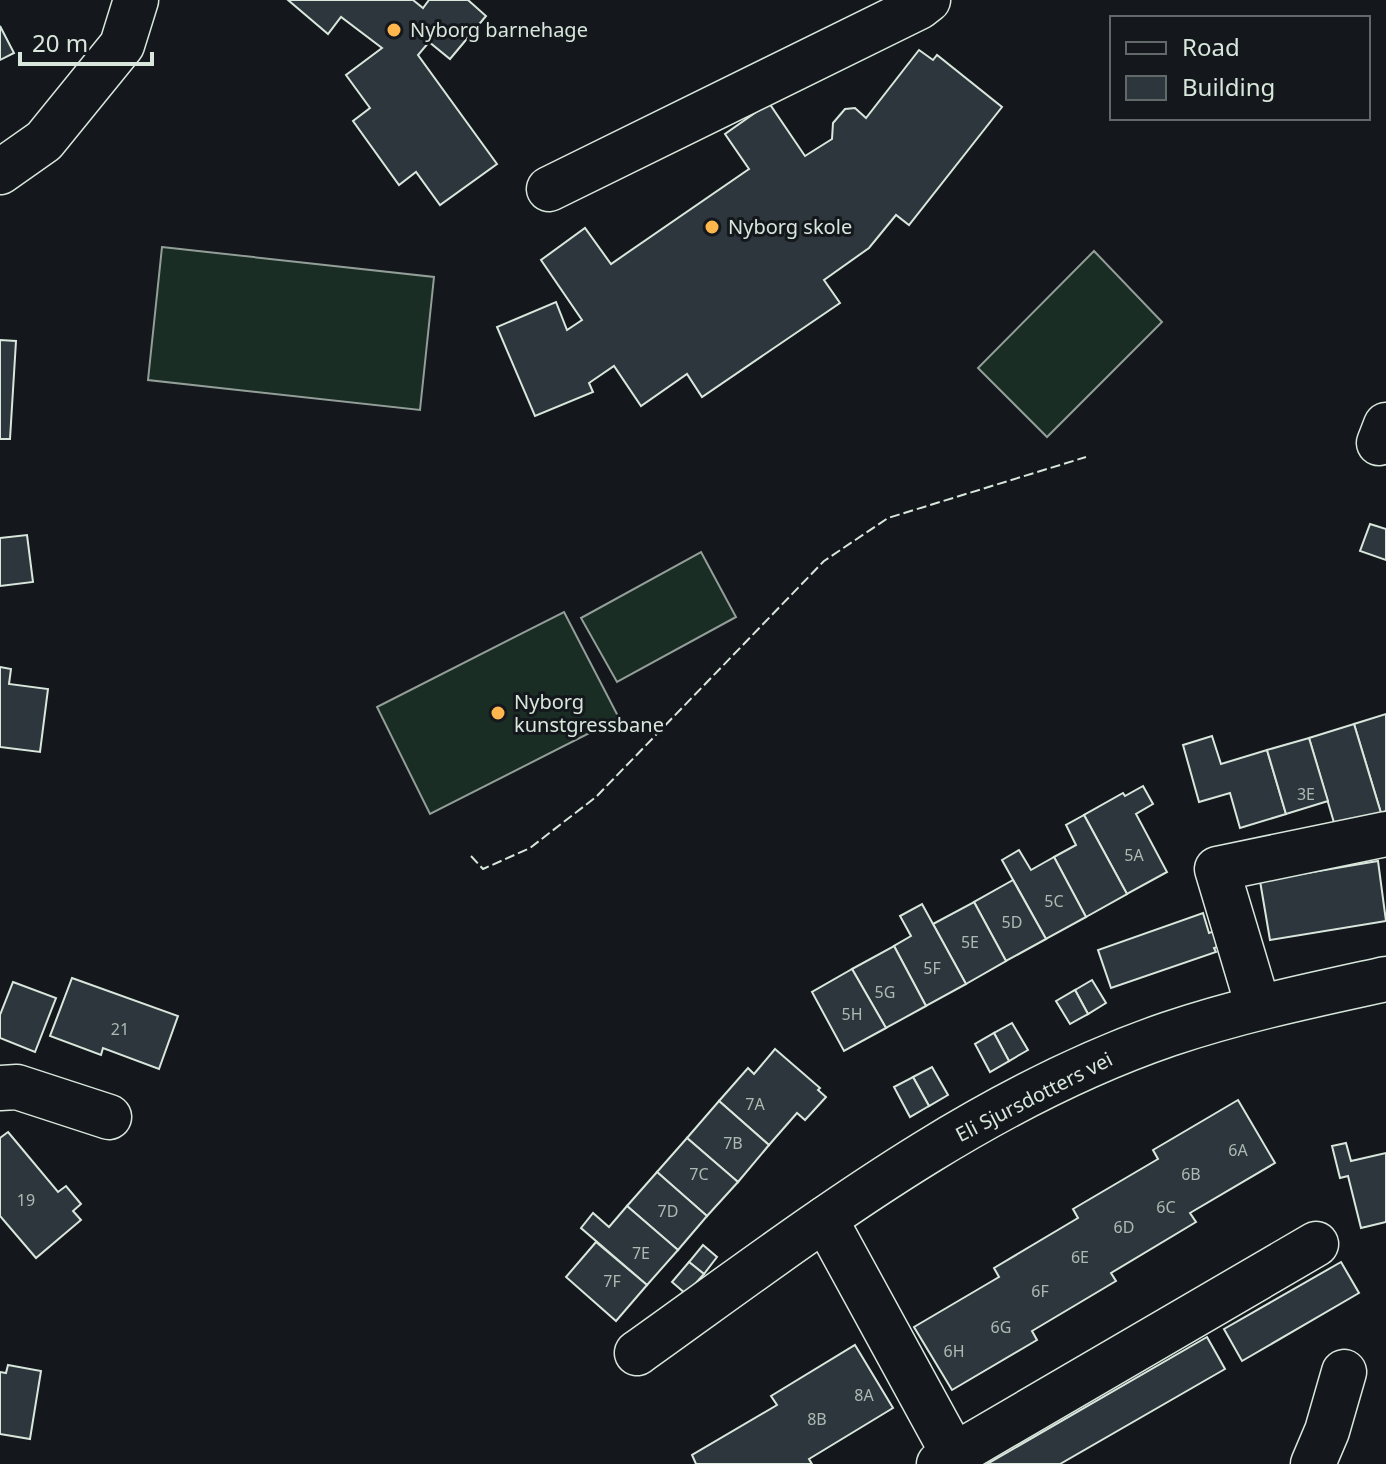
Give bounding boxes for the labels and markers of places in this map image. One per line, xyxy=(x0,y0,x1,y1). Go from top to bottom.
place label: Nyborg barnehage xyxy=(410,16,588,43)
marker: Nyborg barnehage xyxy=(385,21,403,39)
place label: Nyborg skole xyxy=(728,213,852,240)
marker: Nyborg skole xyxy=(703,218,721,236)
place label: Nyborg kunstgressbane xyxy=(514,688,664,738)
marker: Nyborg kunstgressbane xyxy=(489,704,507,722)

